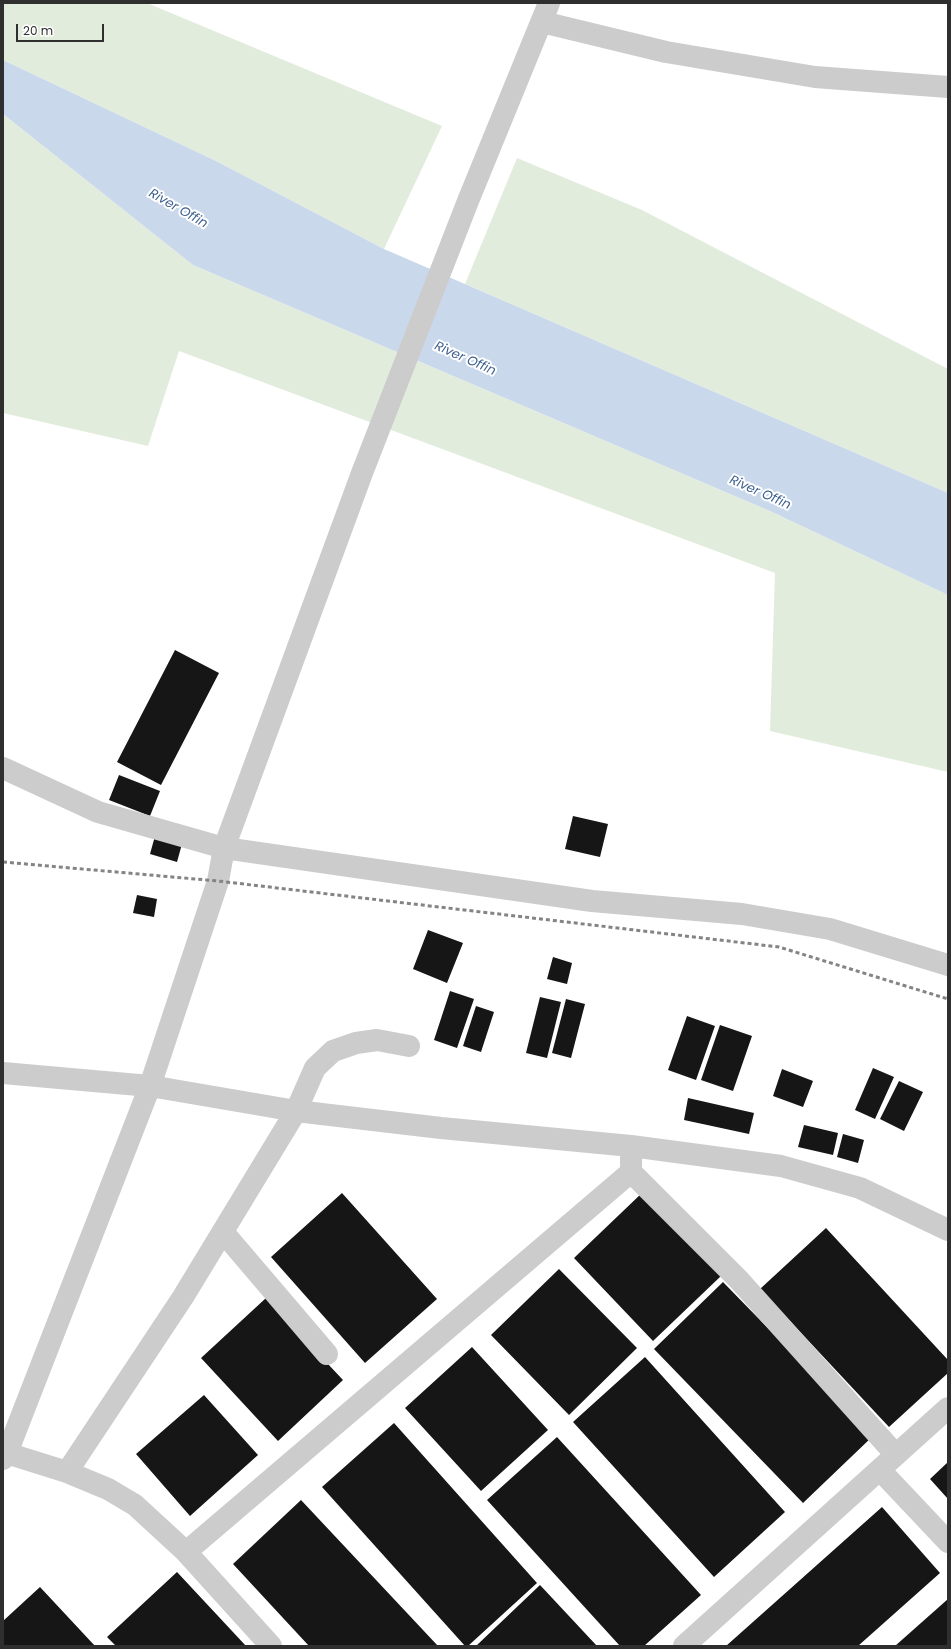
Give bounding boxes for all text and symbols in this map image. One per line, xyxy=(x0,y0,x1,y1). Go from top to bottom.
scale bar xyxy=(18,16,106,42)
text: 20 m xyxy=(23,22,53,39)
water label: River Offin xyxy=(146,186,210,232)
water label: River Offin xyxy=(432,339,498,379)
water label: River Offin xyxy=(727,473,793,513)

